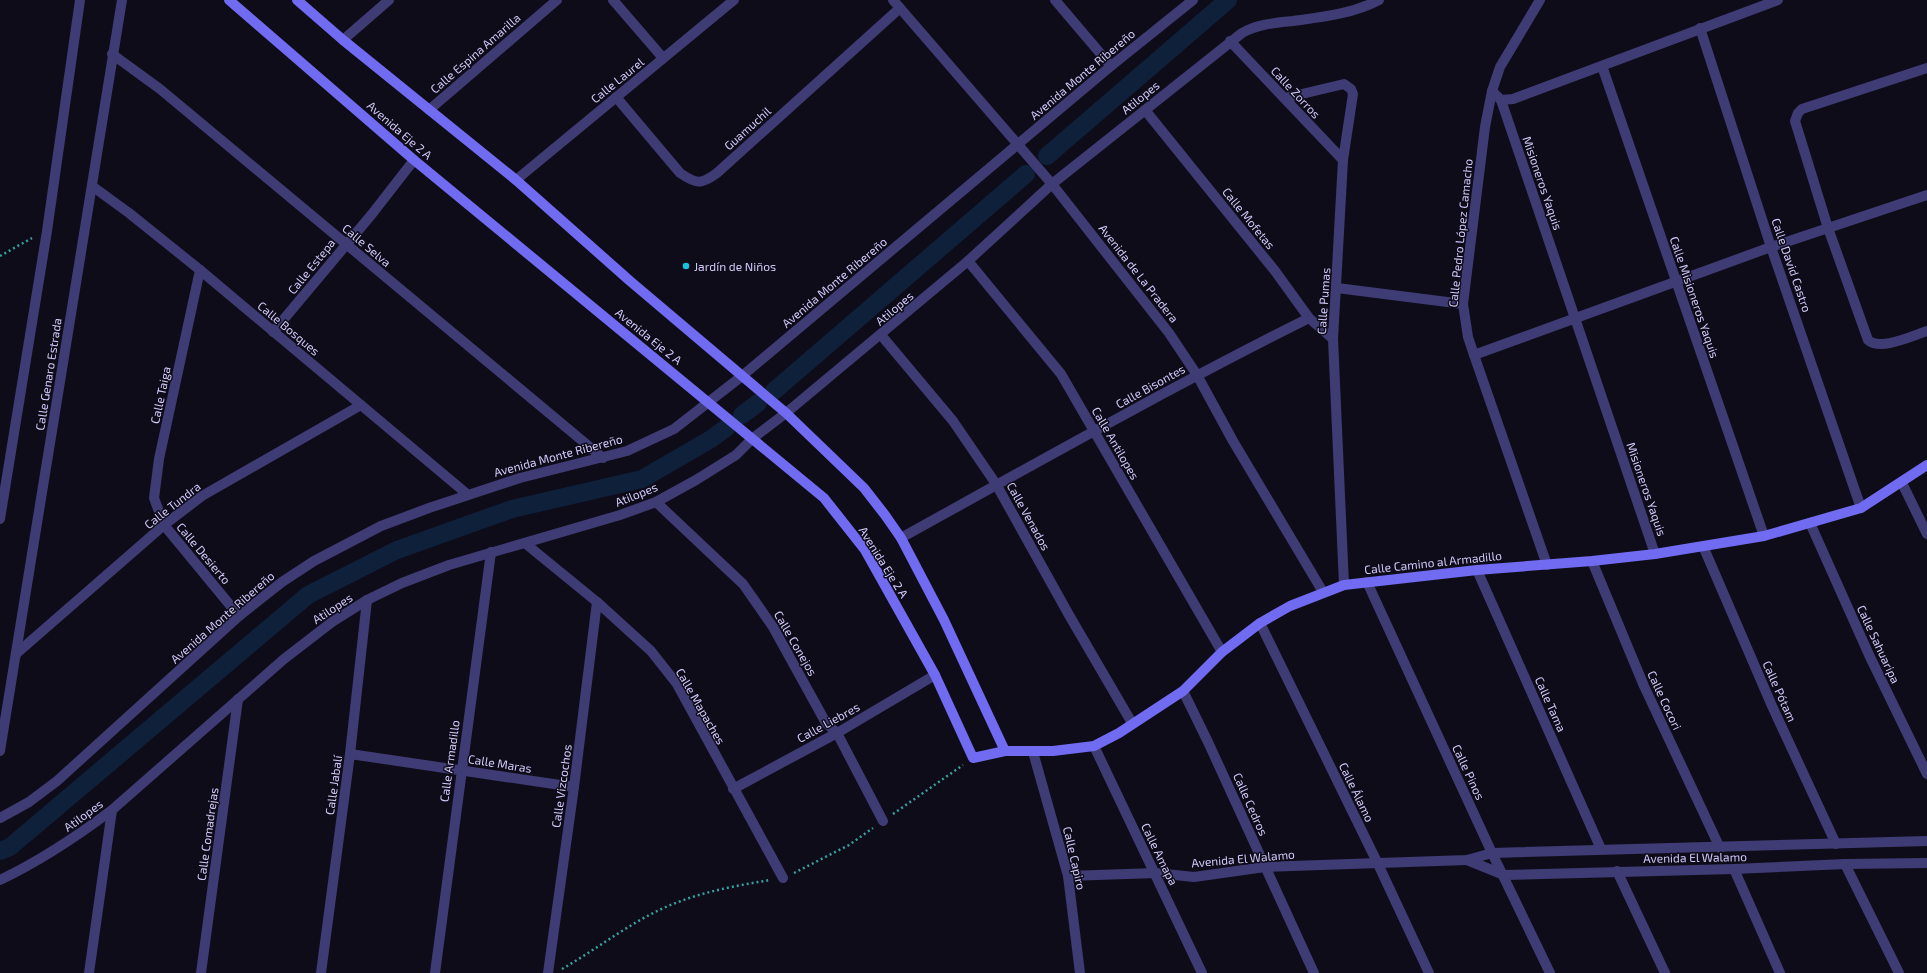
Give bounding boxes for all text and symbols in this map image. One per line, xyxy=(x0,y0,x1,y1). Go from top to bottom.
street label: Calle Espina Amarilla xyxy=(427,10,523,96)
street label: Avenida Monte Ribereño xyxy=(1027,26,1137,122)
street label: Calle Laurel xyxy=(588,54,647,106)
street label: Calle Zorros xyxy=(1268,63,1324,121)
street label: Atilopes xyxy=(1118,77,1162,117)
street label: Avenida Eje 2 A xyxy=(364,98,436,163)
street label: Guamuchil xyxy=(721,103,773,153)
street label: Misioneros Yaquis xyxy=(1520,134,1566,232)
street label: Calle Pedro López Camacho xyxy=(1445,158,1475,308)
street label: Calle Mofetas xyxy=(1220,184,1278,252)
street label: Calle David Castro xyxy=(1769,216,1815,314)
street label: Calle Selva xyxy=(340,221,394,269)
street label: Avenida de La Pradera xyxy=(1096,221,1182,325)
street label: Avenida Monte Ribereño xyxy=(779,234,889,330)
street label: Calle Misioneros Yaquis xyxy=(1668,234,1722,360)
street label: Calle Estepa xyxy=(284,236,338,296)
place label: Jardín de Niños xyxy=(694,259,776,273)
marker: Jardín de Niños xyxy=(681,261,691,271)
street label: Calle Pumas xyxy=(1314,267,1332,335)
street label: Atilopes xyxy=(872,288,916,328)
street label: Calle Bosques xyxy=(255,298,323,358)
street label: Avenida Eje 2 A xyxy=(612,305,685,368)
street label: Calle Genaro Estrada xyxy=(32,317,64,431)
street label: Calle Bisontes xyxy=(1113,361,1187,411)
street label: Calle Taiga xyxy=(147,365,173,425)
street label: Calle Antilopes xyxy=(1090,404,1142,482)
street label: Avenida Monte Ribereño xyxy=(492,431,624,479)
street label: Misioneros Yaquis xyxy=(1624,440,1670,538)
street label: Calle Tundra xyxy=(141,479,203,531)
street label: Atilopes xyxy=(613,479,659,509)
street label: Calle Venados xyxy=(1004,479,1054,553)
street label: Calle Desierto xyxy=(174,519,234,587)
street label: Avenida Eje 2 A xyxy=(856,524,912,601)
street label: Calle Camino al Armadillo xyxy=(1363,548,1503,576)
street label: Avenida Monte Ribereño xyxy=(167,568,277,666)
street label: Atilopes xyxy=(309,590,355,626)
street label: Calle Sahuaripa xyxy=(1855,603,1903,685)
street label: Calle Conejos xyxy=(771,608,820,678)
street label: Calle Pótam xyxy=(1760,658,1800,724)
street label: Calle Mapaches xyxy=(674,665,728,747)
street label: Calle Cocori xyxy=(1645,668,1685,732)
street label: Calle Tama xyxy=(1533,674,1569,734)
street label: Calle Liebres xyxy=(794,699,862,745)
street label: Calle Armadillo xyxy=(436,719,462,803)
street label: Calle Pinos xyxy=(1450,742,1488,802)
street label: Calle Vizcochos xyxy=(548,743,574,829)
street label: Calle Maras xyxy=(467,751,533,775)
street label: Calle Jabalí xyxy=(322,753,344,816)
street label: Calle Álamo xyxy=(1337,760,1377,824)
street label: Calle Cedros xyxy=(1231,770,1271,838)
street label: Calle Comadrejas xyxy=(194,786,221,882)
street label: Atilopes xyxy=(61,796,105,834)
street label: Calle Amapa xyxy=(1139,821,1181,887)
street label: Calle Capiro xyxy=(1061,825,1089,891)
street label: Avenida El Walamo xyxy=(1191,846,1296,869)
street label: Avenida El Walamo xyxy=(1643,849,1747,865)

